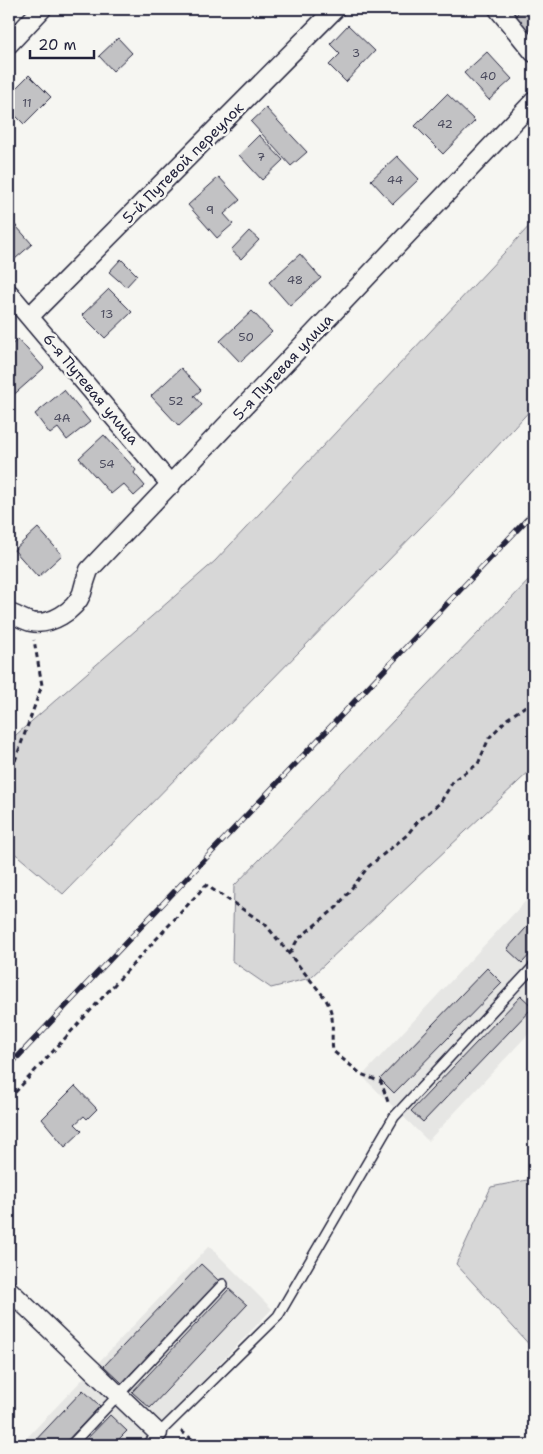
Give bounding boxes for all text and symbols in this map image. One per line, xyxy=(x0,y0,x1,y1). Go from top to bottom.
scale bar xyxy=(30,28,94,60)
text: 20 m xyxy=(38,35,77,55)
house number: 3 xyxy=(352,45,360,61)
house number: 40 xyxy=(480,68,496,84)
house number: 11 xyxy=(22,95,32,111)
street label: 5-й Путевой переулок xyxy=(118,98,248,228)
house number: 42 xyxy=(437,116,453,132)
house number: 7 xyxy=(257,149,265,165)
house number: 44 xyxy=(387,172,403,188)
house number: 9 xyxy=(206,202,214,218)
house number: 48 xyxy=(287,272,303,288)
house number: 13 xyxy=(101,306,113,322)
street label: 5-я Путевая улица xyxy=(229,309,338,424)
street label: 6-я Путевая улица xyxy=(38,329,144,449)
house number: 50 xyxy=(238,329,254,345)
house number: 52 xyxy=(168,393,184,409)
house number: 4А xyxy=(53,410,71,426)
house number: 54 xyxy=(99,456,115,472)

